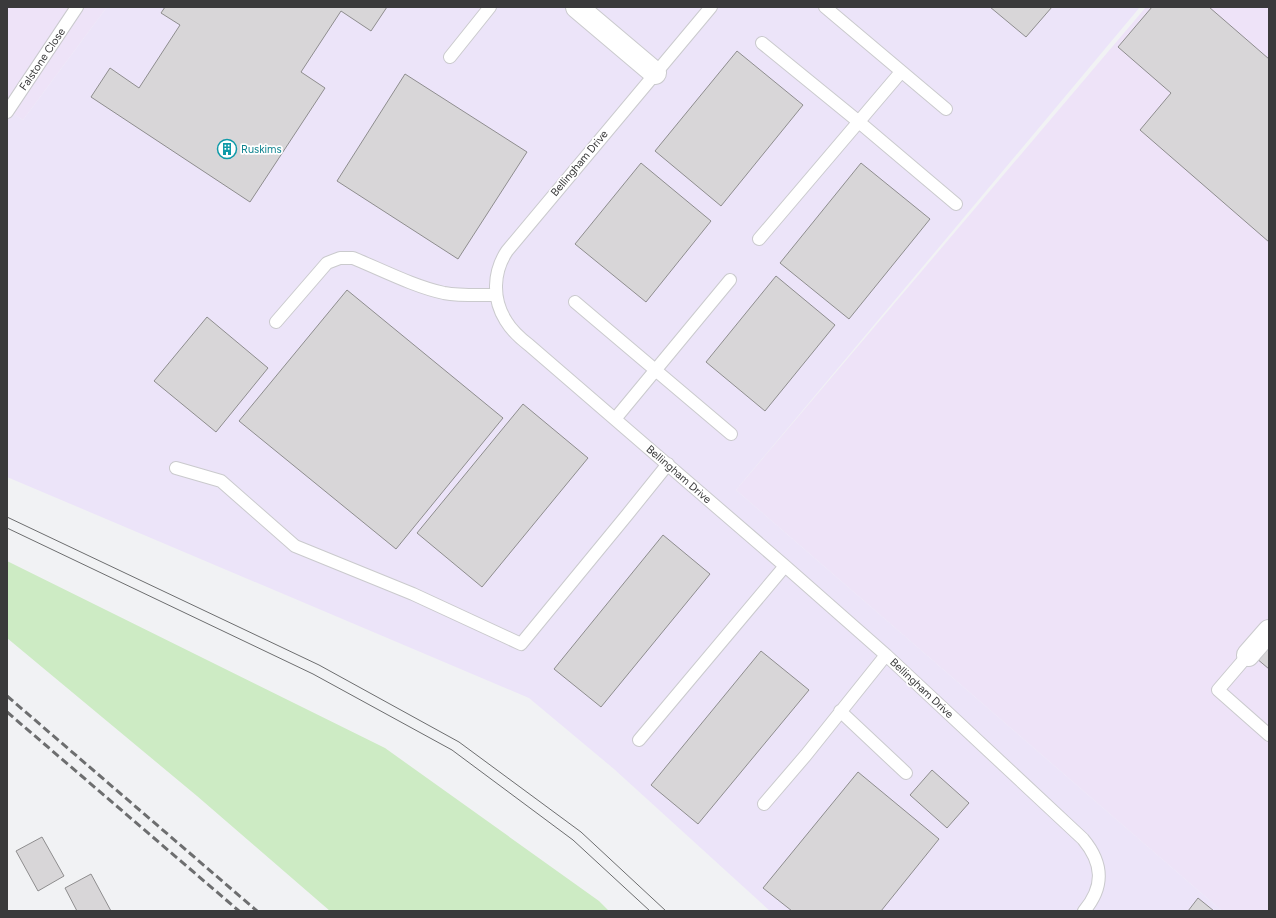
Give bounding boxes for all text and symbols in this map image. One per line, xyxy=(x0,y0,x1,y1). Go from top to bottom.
street label: Falstone Close xyxy=(17,26,68,93)
street label: Bellingham Drive xyxy=(548,128,611,199)
building icon: Ruskims xyxy=(216,138,238,160)
place label: Ruskims xyxy=(241,143,282,156)
street label: Bellingham Drive xyxy=(643,443,714,506)
street label: Bellingham Drive xyxy=(887,656,956,721)

